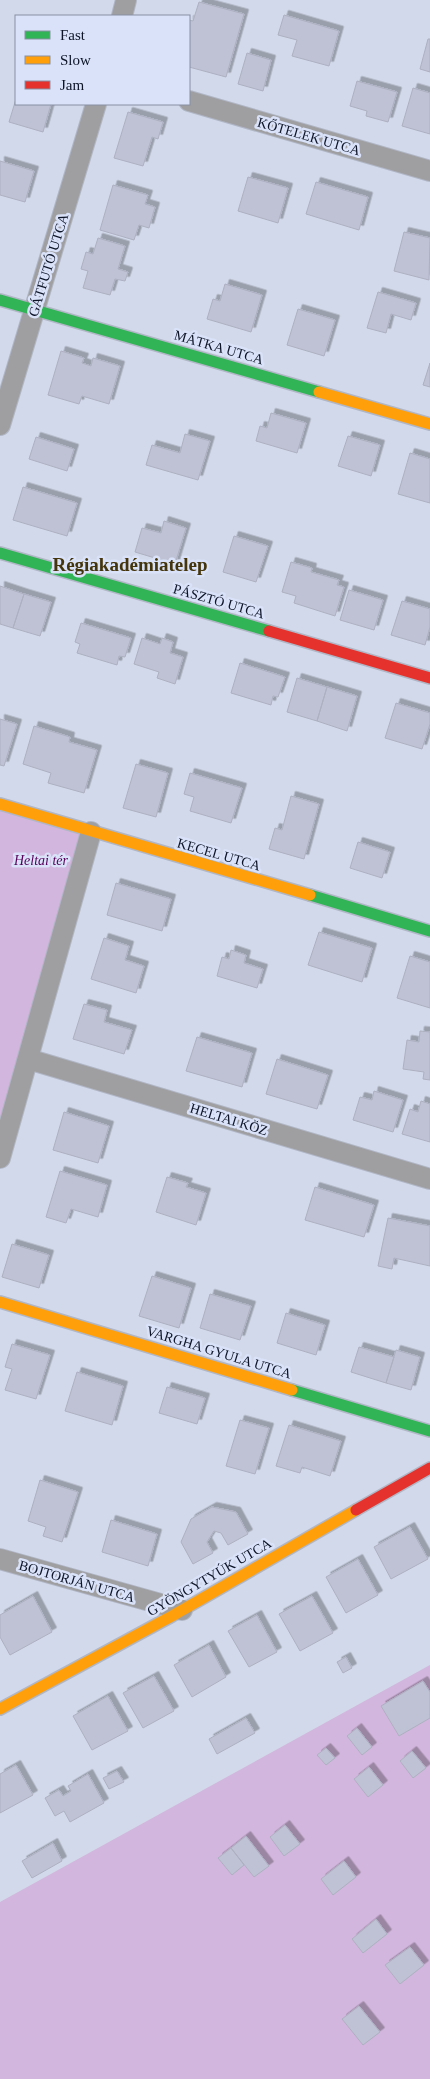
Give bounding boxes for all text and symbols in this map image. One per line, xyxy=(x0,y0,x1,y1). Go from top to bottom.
legend xyxy=(15,15,190,105)
text: Fast xyxy=(60,27,86,43)
text: Slow xyxy=(60,52,91,68)
text: Jam xyxy=(60,77,84,93)
street label: KŐTELEK UTCA xyxy=(256,114,363,159)
street label: GÁTFUTÓ UTCA xyxy=(25,211,72,318)
street label: MÁTKA UTCA xyxy=(172,327,266,368)
district label: Régiakadémiatelep xyxy=(52,554,208,575)
street label: PÁSZTÓ UTCA xyxy=(171,580,267,622)
street label: KECEL UTCA xyxy=(175,835,263,874)
park label: Heltai tér xyxy=(13,853,69,868)
street label: HELTAI KÖZ xyxy=(188,1100,270,1138)
street label: VARGHA GYULA UTCA xyxy=(145,1323,294,1382)
street label: GYÖNGYTYÚK UTCA xyxy=(144,1534,275,1619)
street label: BOJTORJÁN UTCA xyxy=(17,1557,138,1605)

